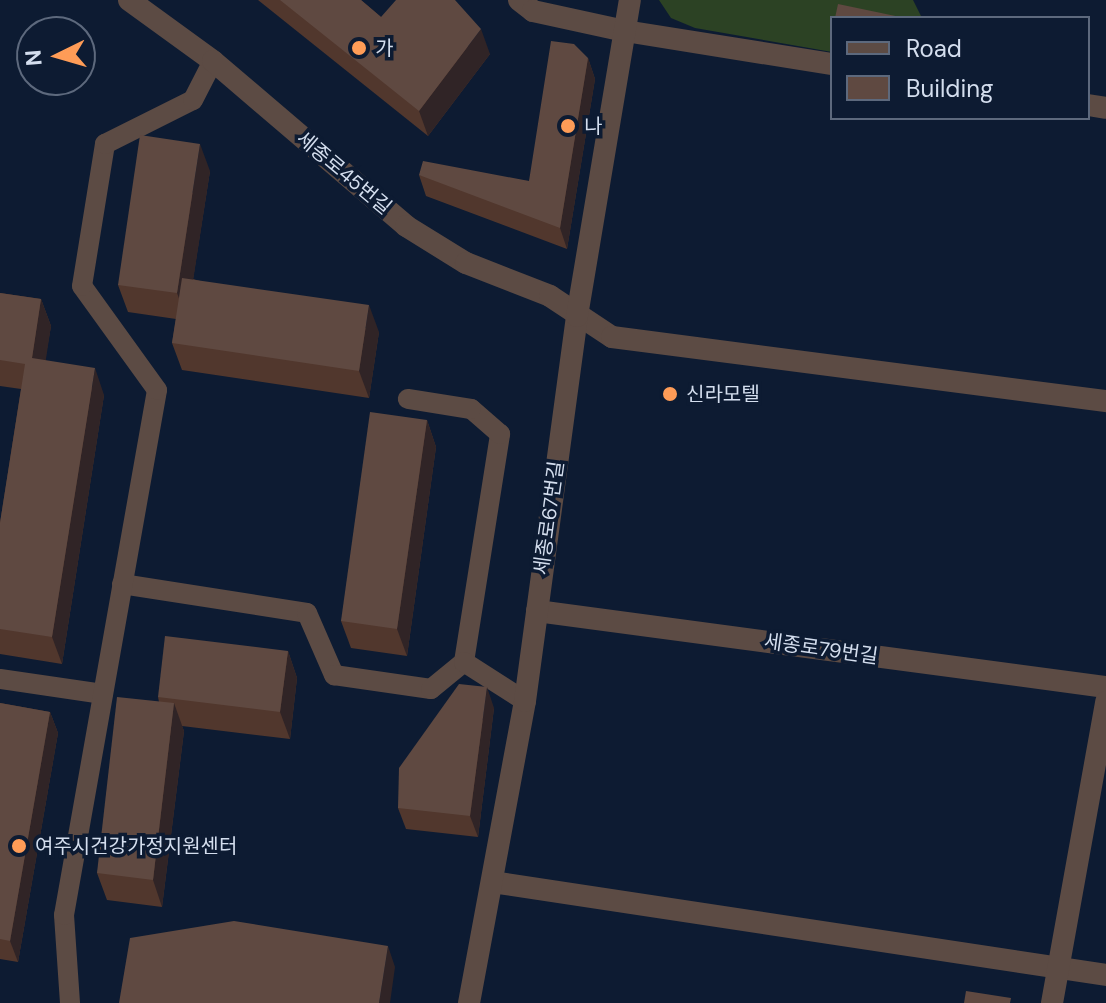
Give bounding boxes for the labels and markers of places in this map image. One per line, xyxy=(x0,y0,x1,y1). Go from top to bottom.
place label: 가 xyxy=(375,36,393,60)
marker: 가 xyxy=(350,39,368,57)
place label: 나 xyxy=(584,114,602,138)
marker: 나 xyxy=(559,117,577,135)
place label: 신라모텔 xyxy=(686,382,760,406)
marker: 신라모텔 xyxy=(661,385,679,403)
place label: 여주시건강가정지원센터 xyxy=(35,834,237,858)
marker: 여주시건강가정지원센터 xyxy=(10,837,28,855)

